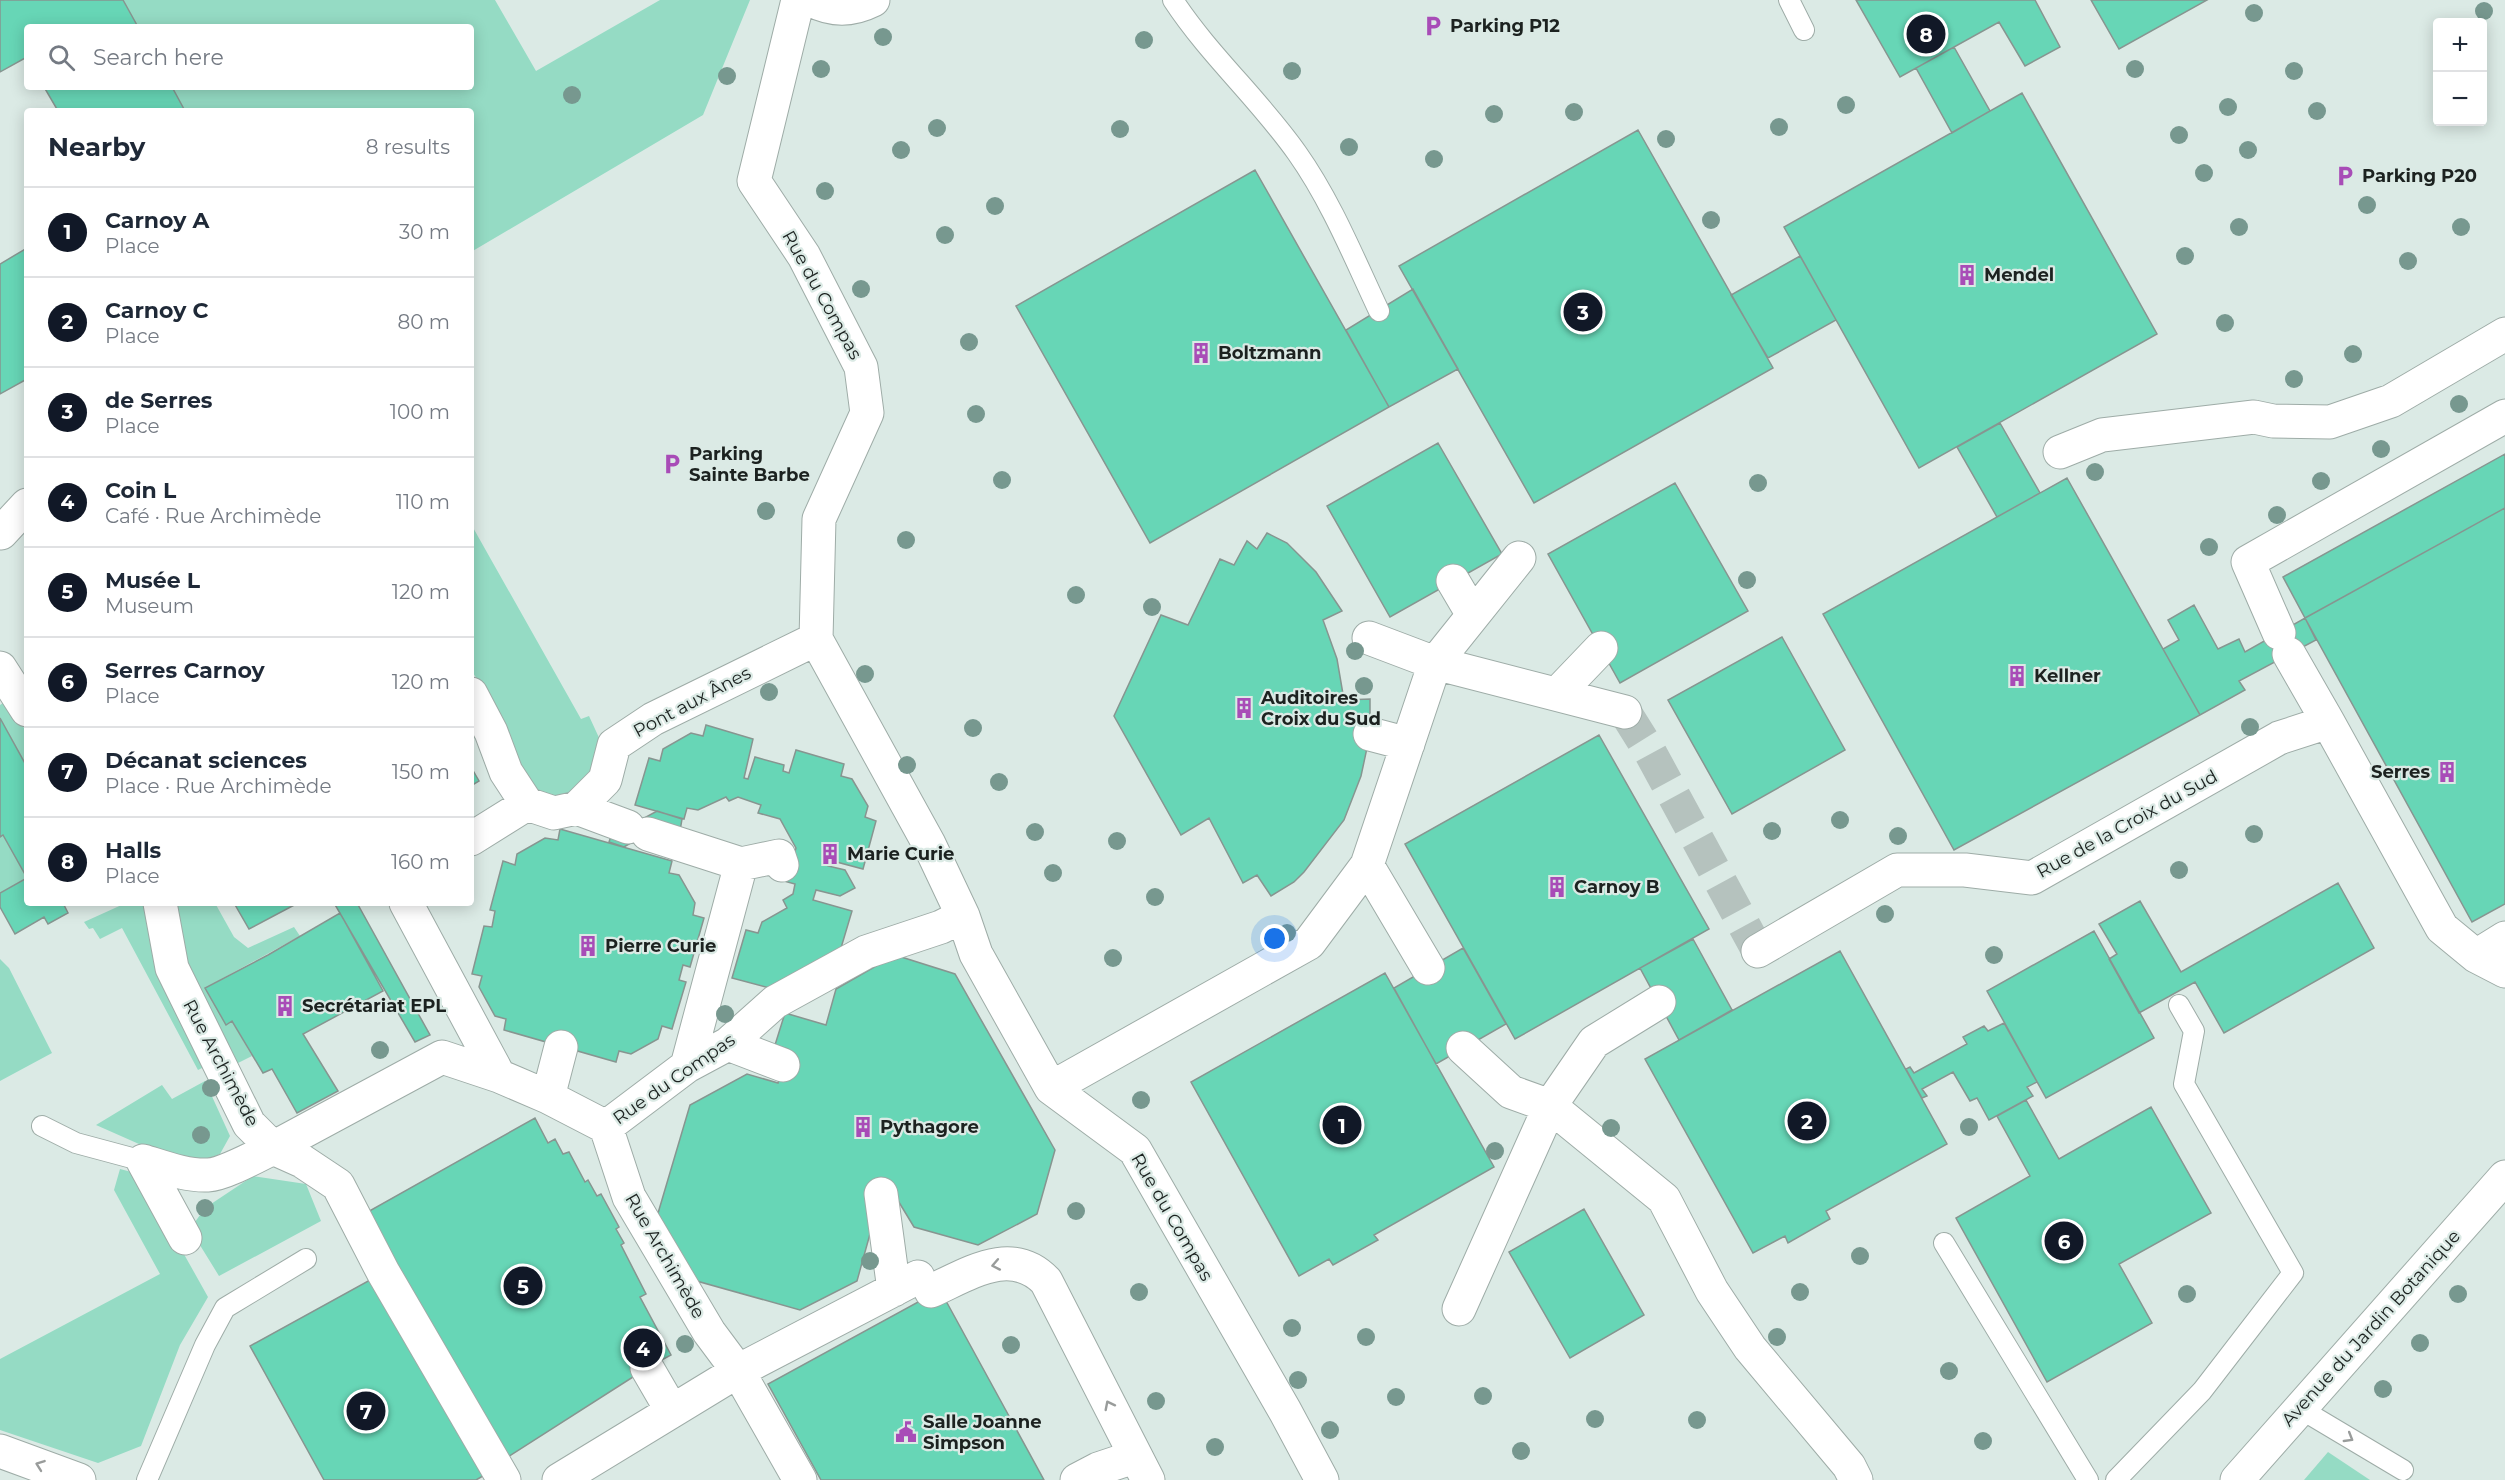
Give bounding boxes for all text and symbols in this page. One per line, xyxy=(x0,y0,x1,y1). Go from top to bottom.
pin: 8 xyxy=(1906,12,1946,57)
parking icon: Parking P12 xyxy=(1421,14,1445,38)
place label: Parking P12 xyxy=(1450,15,1560,37)
map controls xyxy=(2433,18,2487,126)
button: + xyxy=(2433,18,2487,72)
search box xyxy=(24,24,474,90)
icon: search xyxy=(45,41,78,74)
text: Search here xyxy=(93,44,224,71)
button: − xyxy=(2433,72,2487,126)
text: Nearby xyxy=(48,131,145,163)
text: 8 results xyxy=(366,135,450,159)
parking icon: Parking P20 xyxy=(2333,164,2357,188)
place label: Parking P20 xyxy=(2362,165,2477,187)
text: Carnoy A xyxy=(105,207,209,234)
text: 1 xyxy=(64,220,71,244)
text: 30 m xyxy=(399,220,450,244)
street label: Rue du Compas xyxy=(777,227,867,363)
text: Place xyxy=(105,234,160,258)
building icon: Mendel xyxy=(1955,263,1979,287)
place label: Mendel xyxy=(1984,264,2054,286)
pin: 3 xyxy=(1564,290,1602,334)
text: Carnoy C xyxy=(105,297,209,324)
text: 2 xyxy=(62,310,73,334)
text: 80 m xyxy=(398,310,450,334)
text: Place xyxy=(105,324,160,348)
building icon: Boltzmann xyxy=(1189,341,1213,365)
place label: Boltzmann xyxy=(1218,342,1321,364)
text: de Serres xyxy=(105,387,213,414)
text: 3 xyxy=(62,400,73,424)
text: 100 m xyxy=(390,400,450,424)
text: Place xyxy=(105,414,160,438)
place label: Parking Sainte Barbe xyxy=(689,443,810,486)
parking icon: Parking Sainte Barbe xyxy=(660,452,684,476)
text: Coin L xyxy=(105,477,176,504)
text: 4 xyxy=(61,490,74,514)
text: 110 m xyxy=(396,490,450,514)
text: Café · Rue Archimède xyxy=(105,504,321,528)
text: Musée L xyxy=(105,567,200,594)
text: 5 xyxy=(62,580,73,604)
text: 120 m xyxy=(392,580,450,604)
text: Museum xyxy=(105,594,194,618)
text: Serres Carnoy xyxy=(105,657,265,684)
street label: Pont aux Ânes xyxy=(629,662,755,742)
building icon: Kellner xyxy=(2005,664,2029,688)
place label: Kellner xyxy=(2034,665,2101,687)
text: 6 xyxy=(61,670,74,694)
text: 120 m xyxy=(392,670,450,694)
text: Place xyxy=(105,684,160,708)
place label: Auditoires Croix du Sud xyxy=(1260,687,1381,730)
building icon: Auditoires Croix du Sud xyxy=(1232,696,1256,720)
text: Décanat sciences xyxy=(105,747,307,774)
text: 7 xyxy=(61,760,74,784)
text: 150 m xyxy=(392,760,450,784)
building icon: Serres xyxy=(2435,760,2459,784)
place label: Serres xyxy=(2371,761,2430,783)
street label: Rue de la Croix du Sud xyxy=(2033,765,2221,883)
text: Place · Rue Archimède xyxy=(105,774,332,798)
text: Halls xyxy=(105,837,161,864)
building icon: Marie Curie xyxy=(818,842,842,866)
place label: Marie Curie xyxy=(847,843,954,865)
text: 8 xyxy=(61,850,74,874)
text: 160 m xyxy=(391,850,450,874)
text: Place xyxy=(105,864,160,888)
building icon: Carnoy B xyxy=(1545,875,1569,899)
place label: Carnoy B xyxy=(1574,876,1660,898)
your location xyxy=(1260,924,1289,953)
building icon: Pierre Curie xyxy=(576,934,600,958)
place label: Pierre Curie xyxy=(605,935,716,957)
building icon: Secrétariat EPL xyxy=(273,994,297,1018)
place label: Secrétariat EPL xyxy=(302,995,446,1017)
street label: Rue Archimède xyxy=(178,996,264,1130)
street label: Rue du Compas xyxy=(609,1029,739,1129)
pin: 2 xyxy=(1788,1098,1826,1144)
pin: 1 xyxy=(1322,1102,1362,1148)
building icon: Pythagore xyxy=(851,1115,875,1139)
place label: Pythagore xyxy=(880,1116,979,1138)
street label: Rue du Compas xyxy=(1126,1149,1218,1285)
street label: Rue Archimède xyxy=(620,1190,710,1323)
pin: 6 xyxy=(2044,1218,2084,1264)
street label: Avenue du Jardin Botanique xyxy=(2277,1225,2465,1431)
one-way arrow xyxy=(992,1258,1002,1271)
pin: 5 xyxy=(504,1264,542,1308)
pin: 4 xyxy=(624,1326,662,1370)
pin: 7 xyxy=(346,1388,386,1434)
one-way arrow xyxy=(1105,1400,1116,1411)
place label: Salle Joanne Simpson xyxy=(923,1411,1042,1454)
public building icon: Salle Joanne Simpson xyxy=(894,1420,918,1444)
one-way arrow xyxy=(2343,1431,2353,1443)
one-way arrow xyxy=(35,1460,46,1473)

